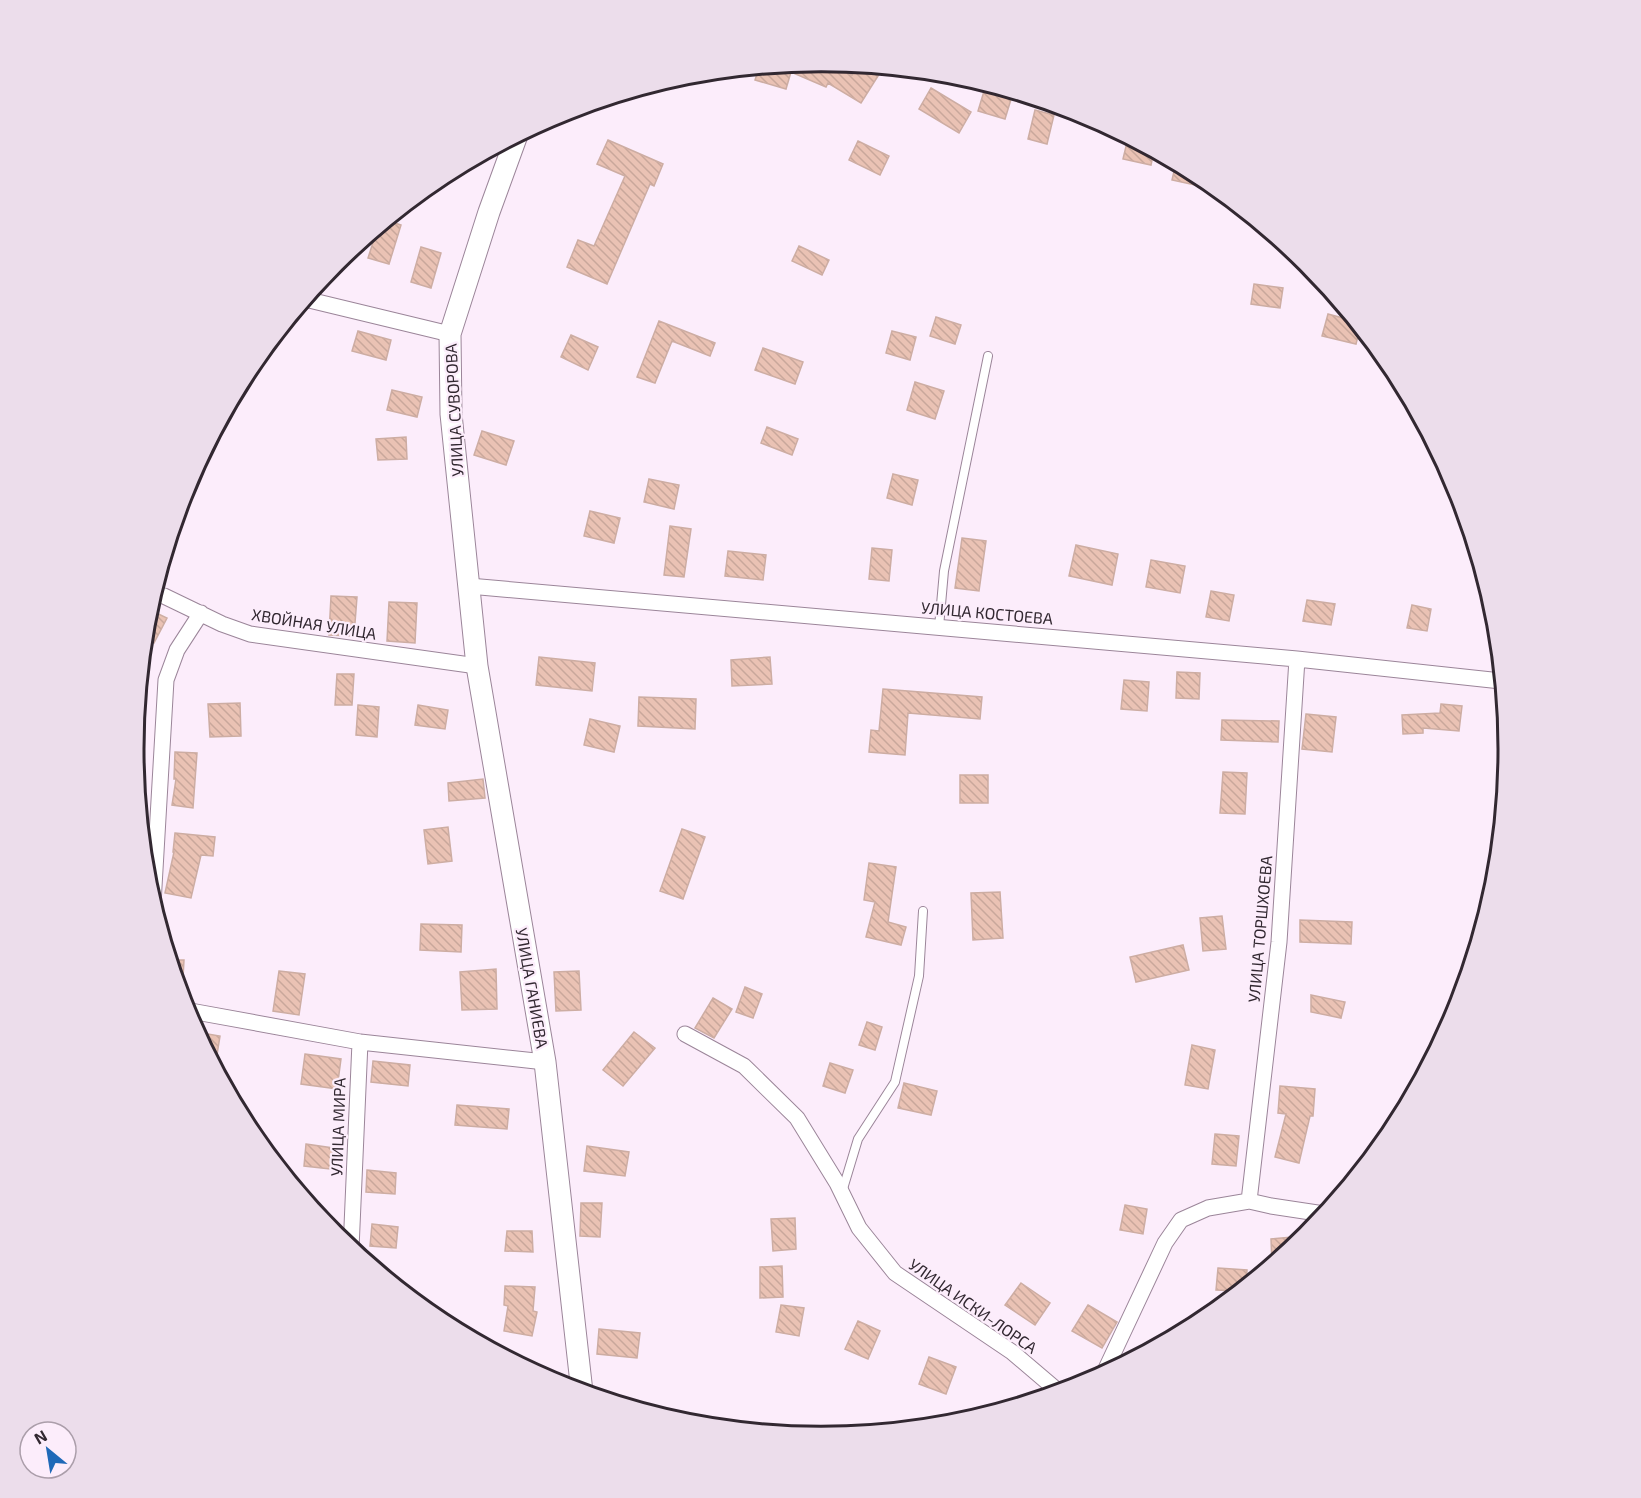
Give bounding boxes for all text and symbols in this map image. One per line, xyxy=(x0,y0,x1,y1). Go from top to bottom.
street label: УЛИЦА СУВОРОВА xyxy=(441,343,466,477)
street label: УЛИЦА КОСТОЕВА xyxy=(920,597,1054,628)
street label: ХВОЙНАЯ УЛИЦА xyxy=(250,604,378,643)
street label: УЛИЦА ТОРШХОЕВА xyxy=(1244,855,1275,1003)
street label: УЛИЦА ГАНИЕВА xyxy=(513,926,552,1050)
street label: УЛИЦА МИРА xyxy=(326,1077,349,1177)
street label: УЛИЦА ИСКИ-ЛОРСА xyxy=(906,1254,1041,1357)
north arrow xyxy=(18,1420,78,1480)
text: N xyxy=(30,1425,50,1448)

